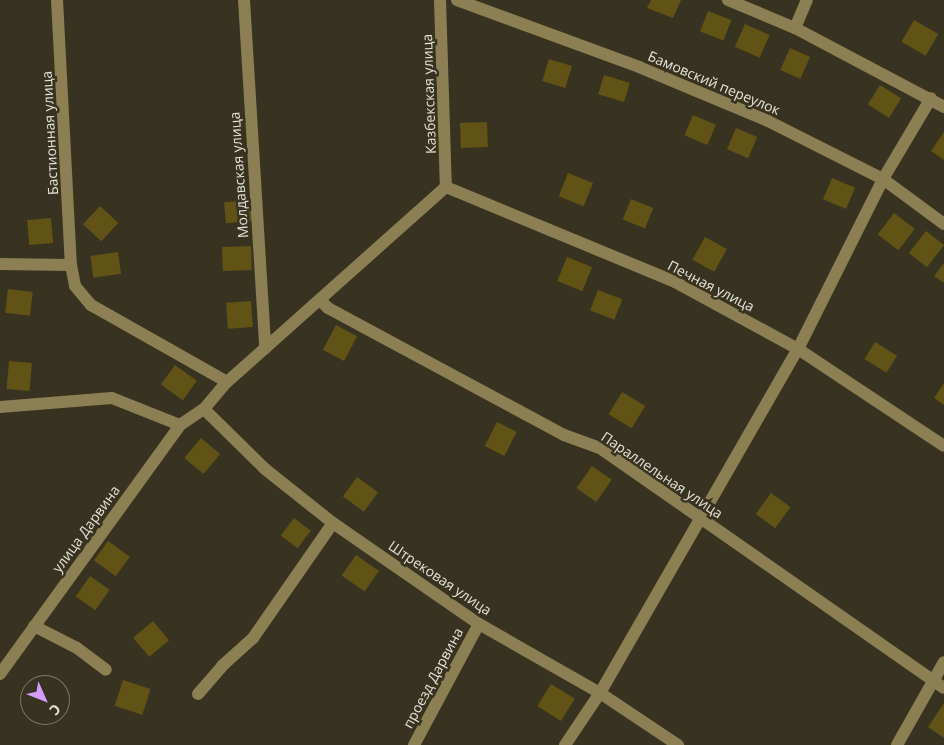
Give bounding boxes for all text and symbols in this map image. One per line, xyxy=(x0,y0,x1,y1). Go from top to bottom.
street label: Казбекская улица xyxy=(419,34,439,154)
street label: Бамовский переулок xyxy=(645,48,783,118)
street label: Бастионная улица xyxy=(38,70,62,196)
street label: Молдавская улица xyxy=(226,111,252,239)
street label: Печная улица xyxy=(665,257,757,315)
street label: Параллельная улица xyxy=(598,428,726,522)
street label: улица Дарвина xyxy=(49,482,123,576)
street label: Штрековая улица xyxy=(385,537,495,619)
street label: проезд Дарвина xyxy=(399,625,467,731)
north arrow xyxy=(20,675,70,725)
text: С xyxy=(46,700,65,720)

